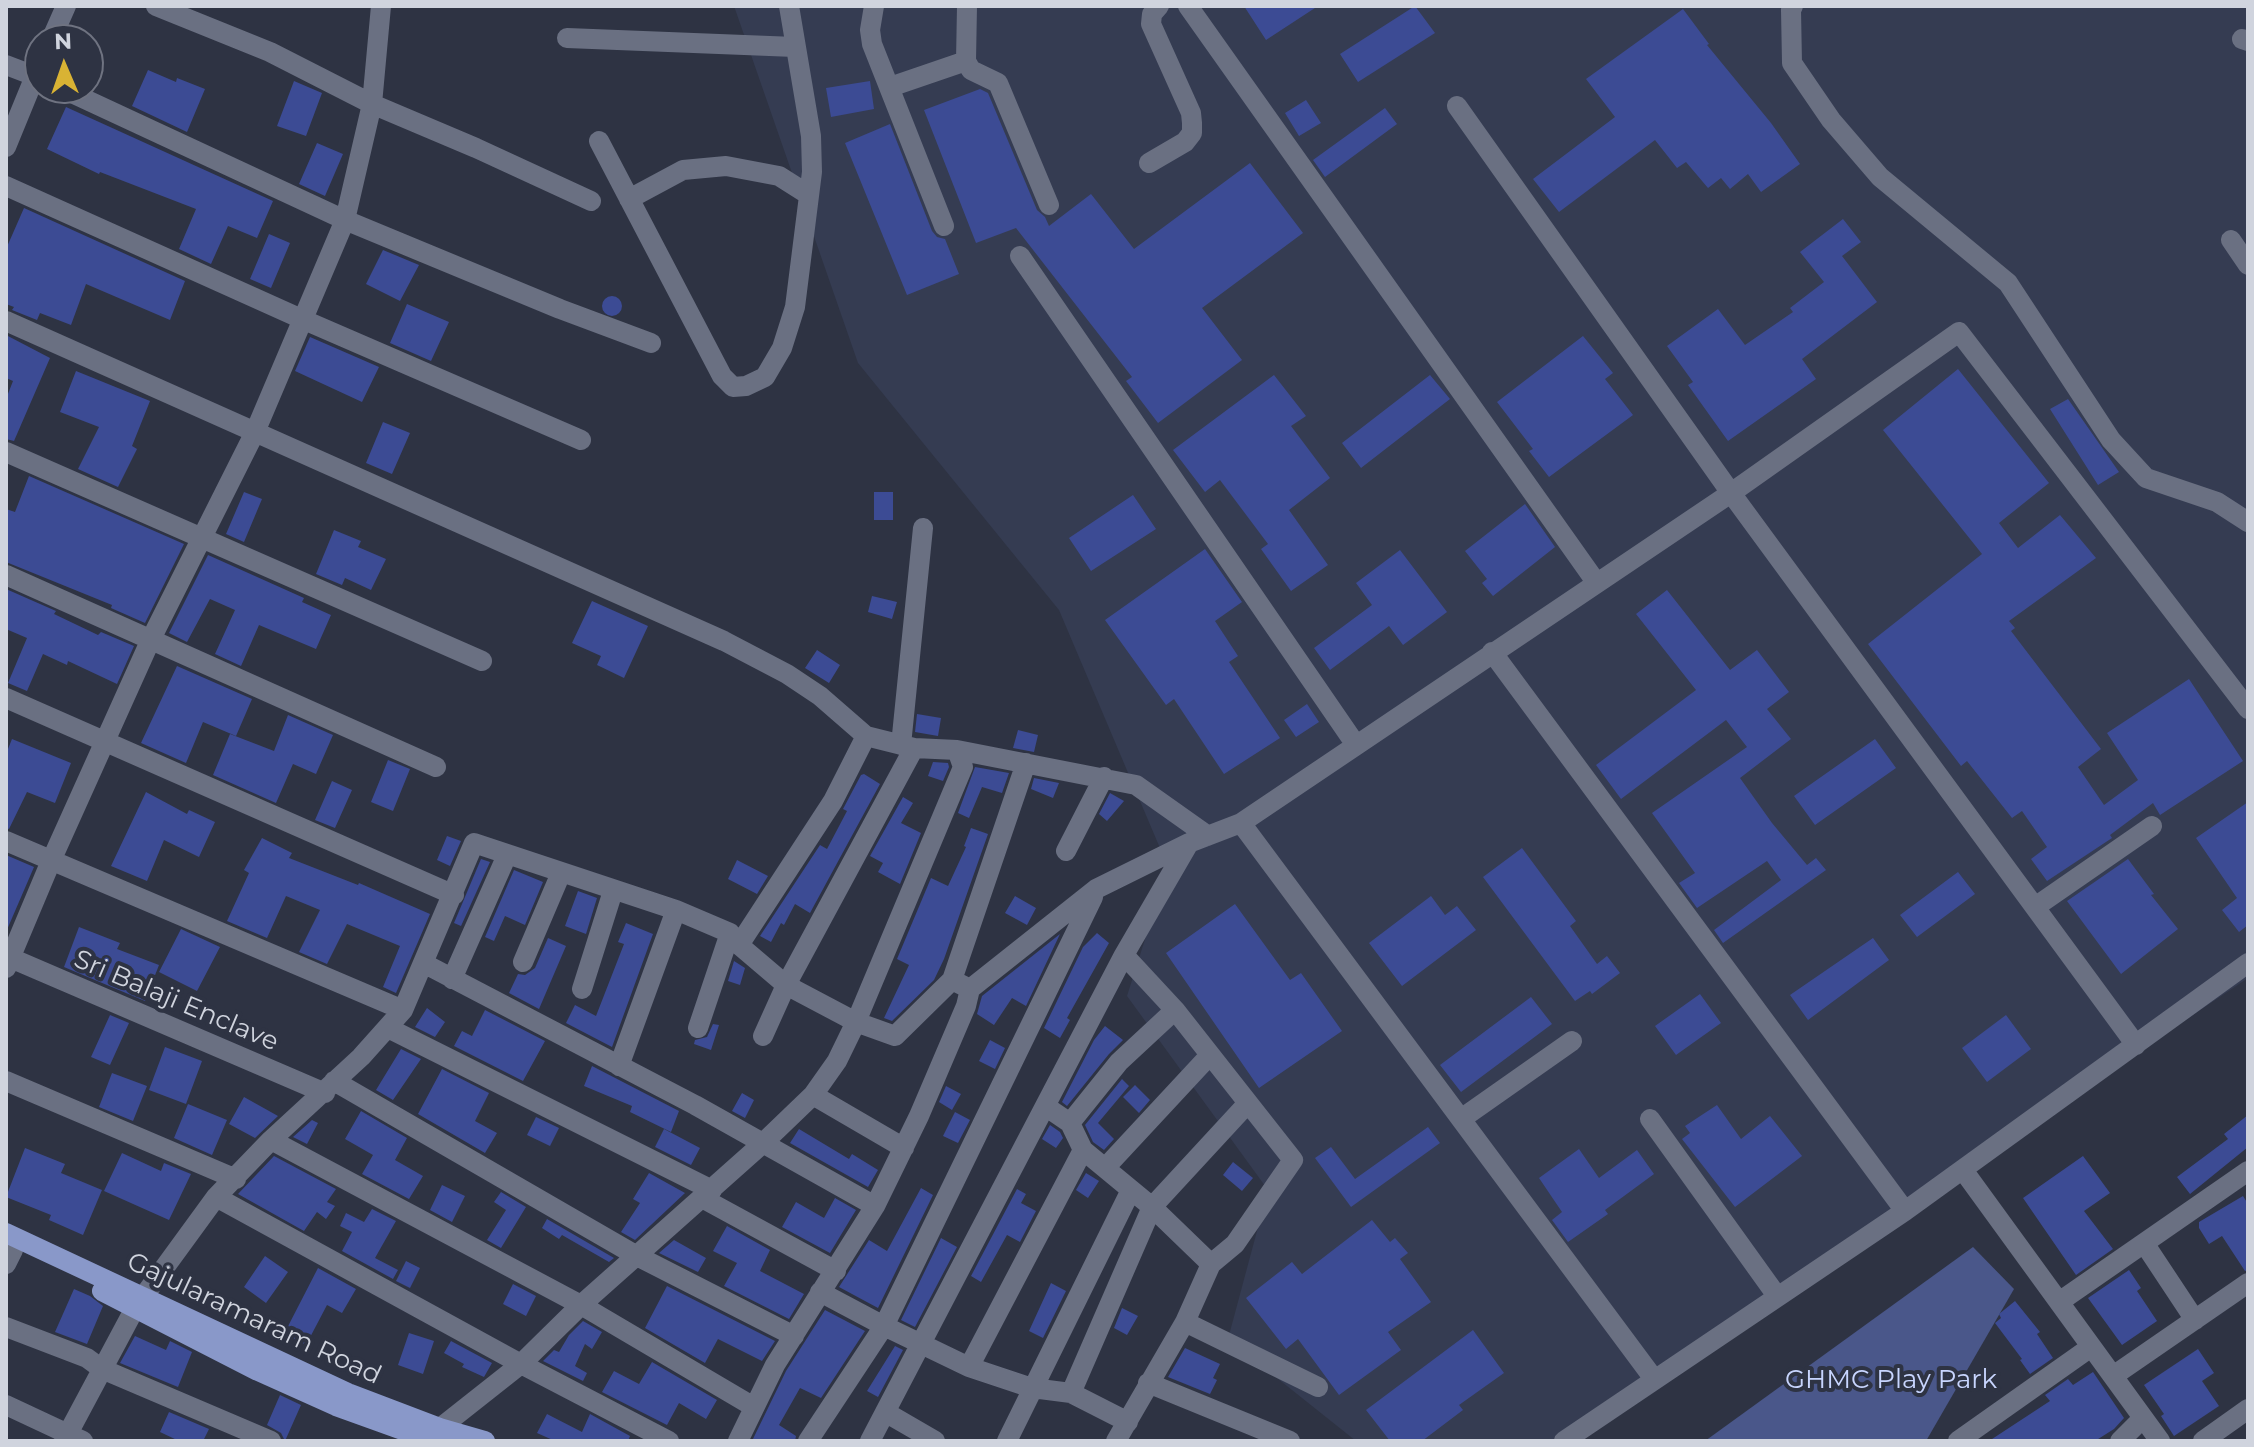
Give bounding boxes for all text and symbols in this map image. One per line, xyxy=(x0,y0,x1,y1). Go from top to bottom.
north arrow xyxy=(24,24,104,104)
text: N xyxy=(54,28,73,55)
street label: Sri Balaji Enclave xyxy=(69,944,283,1058)
street label: Gajularamaram Road xyxy=(122,1246,386,1392)
park label: GHMC Play Park xyxy=(1785,1364,1997,1396)

